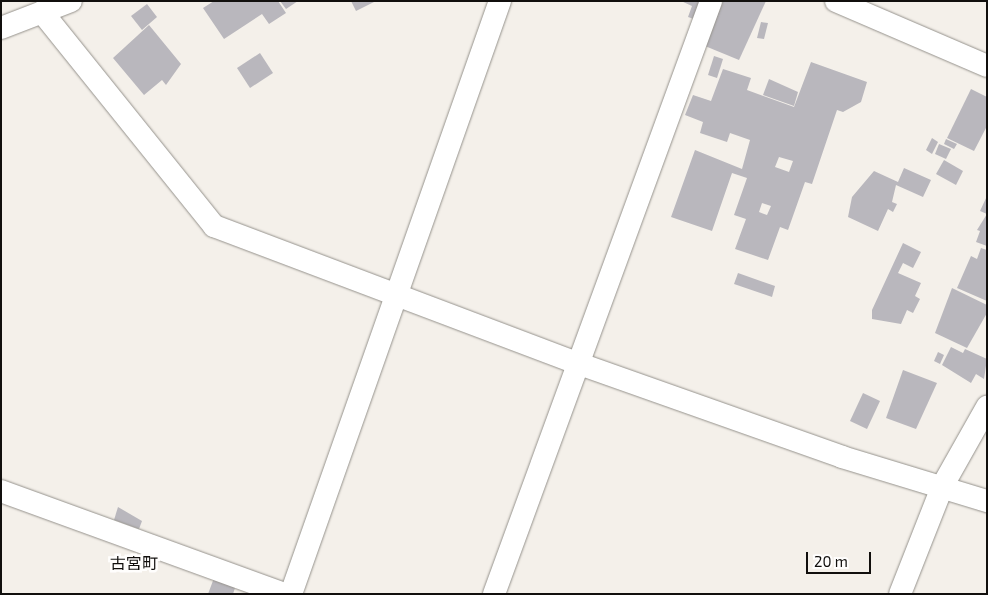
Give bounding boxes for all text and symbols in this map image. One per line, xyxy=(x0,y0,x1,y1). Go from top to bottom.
scale bar xyxy=(808,542,873,574)
text: 20 m xyxy=(814,552,848,570)
district label: 古宮町 xyxy=(110,553,158,573)

